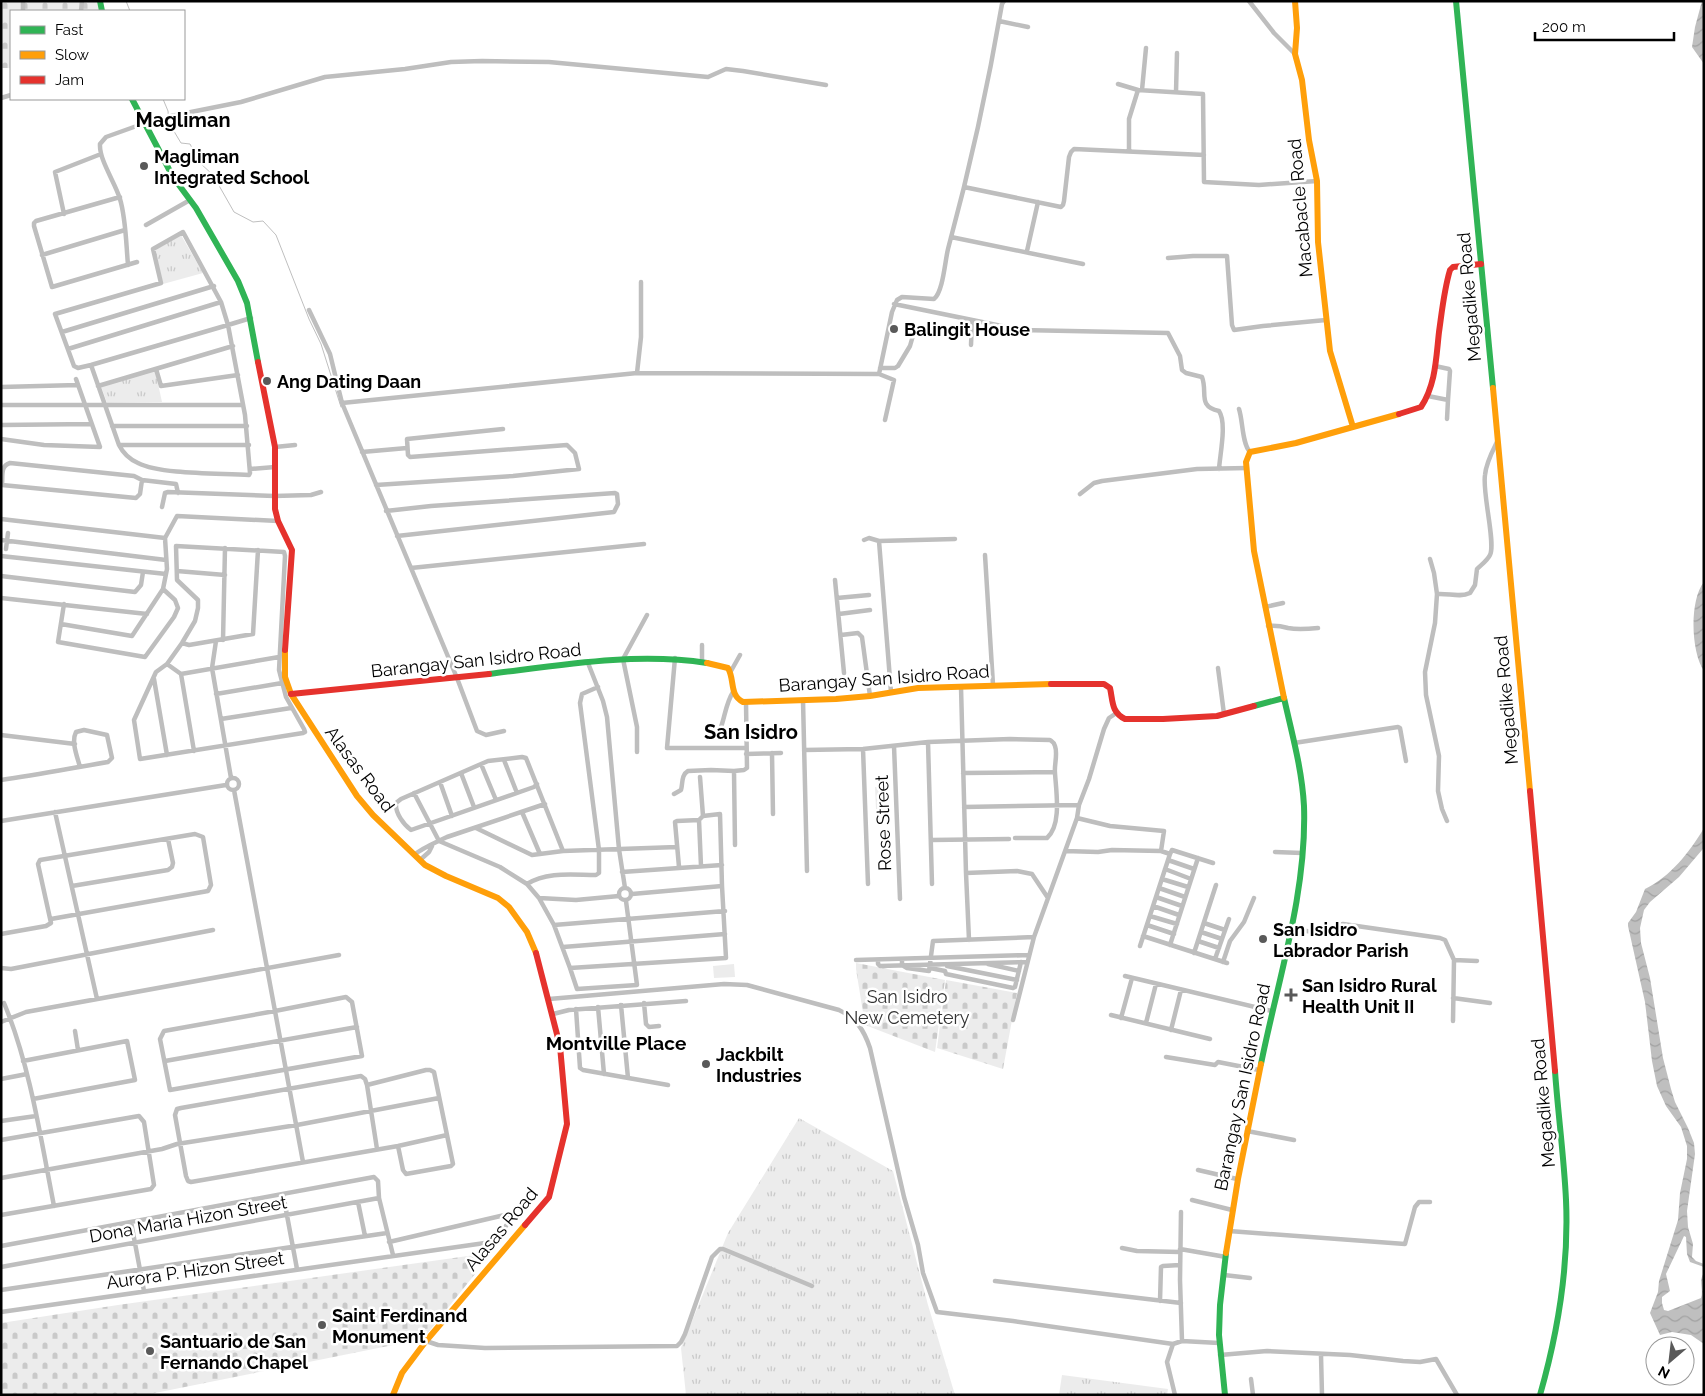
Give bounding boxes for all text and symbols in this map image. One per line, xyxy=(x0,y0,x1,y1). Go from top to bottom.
legend xyxy=(10,10,185,100)
scale bar xyxy=(1535,10,1674,42)
text: 200 m xyxy=(1542,18,1586,36)
text: Fast xyxy=(55,21,83,39)
text: Slow xyxy=(55,46,89,64)
text: Jam xyxy=(55,71,84,89)
district label: Magliman xyxy=(136,108,230,132)
street label: Macabacle Road xyxy=(1283,138,1317,278)
place label: Magliman Integrated School xyxy=(154,146,309,188)
marker: Magliman Integrated School xyxy=(138,160,150,172)
street label: Megadike Road xyxy=(1453,232,1485,362)
place label: Balingit House xyxy=(904,319,1030,340)
marker: Balingit House xyxy=(888,323,900,335)
place label: Ang Dating Daan xyxy=(277,371,421,392)
marker: Ang Dating Daan xyxy=(261,375,273,387)
street label: Megadike Road xyxy=(1490,635,1522,765)
street label: Barangay San Isidro Road xyxy=(370,639,582,681)
street label: Barangay San Isidro Road xyxy=(778,660,990,696)
district label: San Isidro xyxy=(704,720,798,744)
street label: Alasas Road xyxy=(321,722,399,816)
street label: Rose Street xyxy=(871,775,895,871)
place label: San Isidro Labrador Parish xyxy=(1273,919,1409,961)
marker: San Isidro Labrador Parish xyxy=(1257,933,1269,945)
place label: San Isidro Rural Health Unit II xyxy=(1302,975,1437,1017)
street label: Barangay San Isidro Road xyxy=(1210,981,1274,1193)
park label: San Isidro New Cemetery xyxy=(844,986,970,1028)
marker: San Isidro Rural Health Unit II xyxy=(1284,988,1298,1002)
district label: Montville Place xyxy=(546,1032,686,1054)
street label: Megadike Road xyxy=(1527,1038,1559,1168)
place label: Jackbilt Industries xyxy=(716,1044,802,1086)
marker: Jackbilt Industries xyxy=(700,1058,712,1070)
street label: Alasas Road xyxy=(460,1183,542,1275)
street label: Dona Maria Hizon Street xyxy=(88,1191,288,1247)
street label: Aurora P. Hizon Street xyxy=(105,1247,285,1293)
place label: Saint Ferdinand Monument xyxy=(332,1305,467,1347)
marker: Saint Ferdinand Monument xyxy=(316,1319,328,1331)
place label: Santuario de San Fernando Chapel xyxy=(160,1331,308,1373)
north arrow xyxy=(1645,1336,1695,1386)
marker: Santuario de San Fernando Chapel xyxy=(144,1345,156,1357)
text: N xyxy=(1655,1363,1672,1382)

